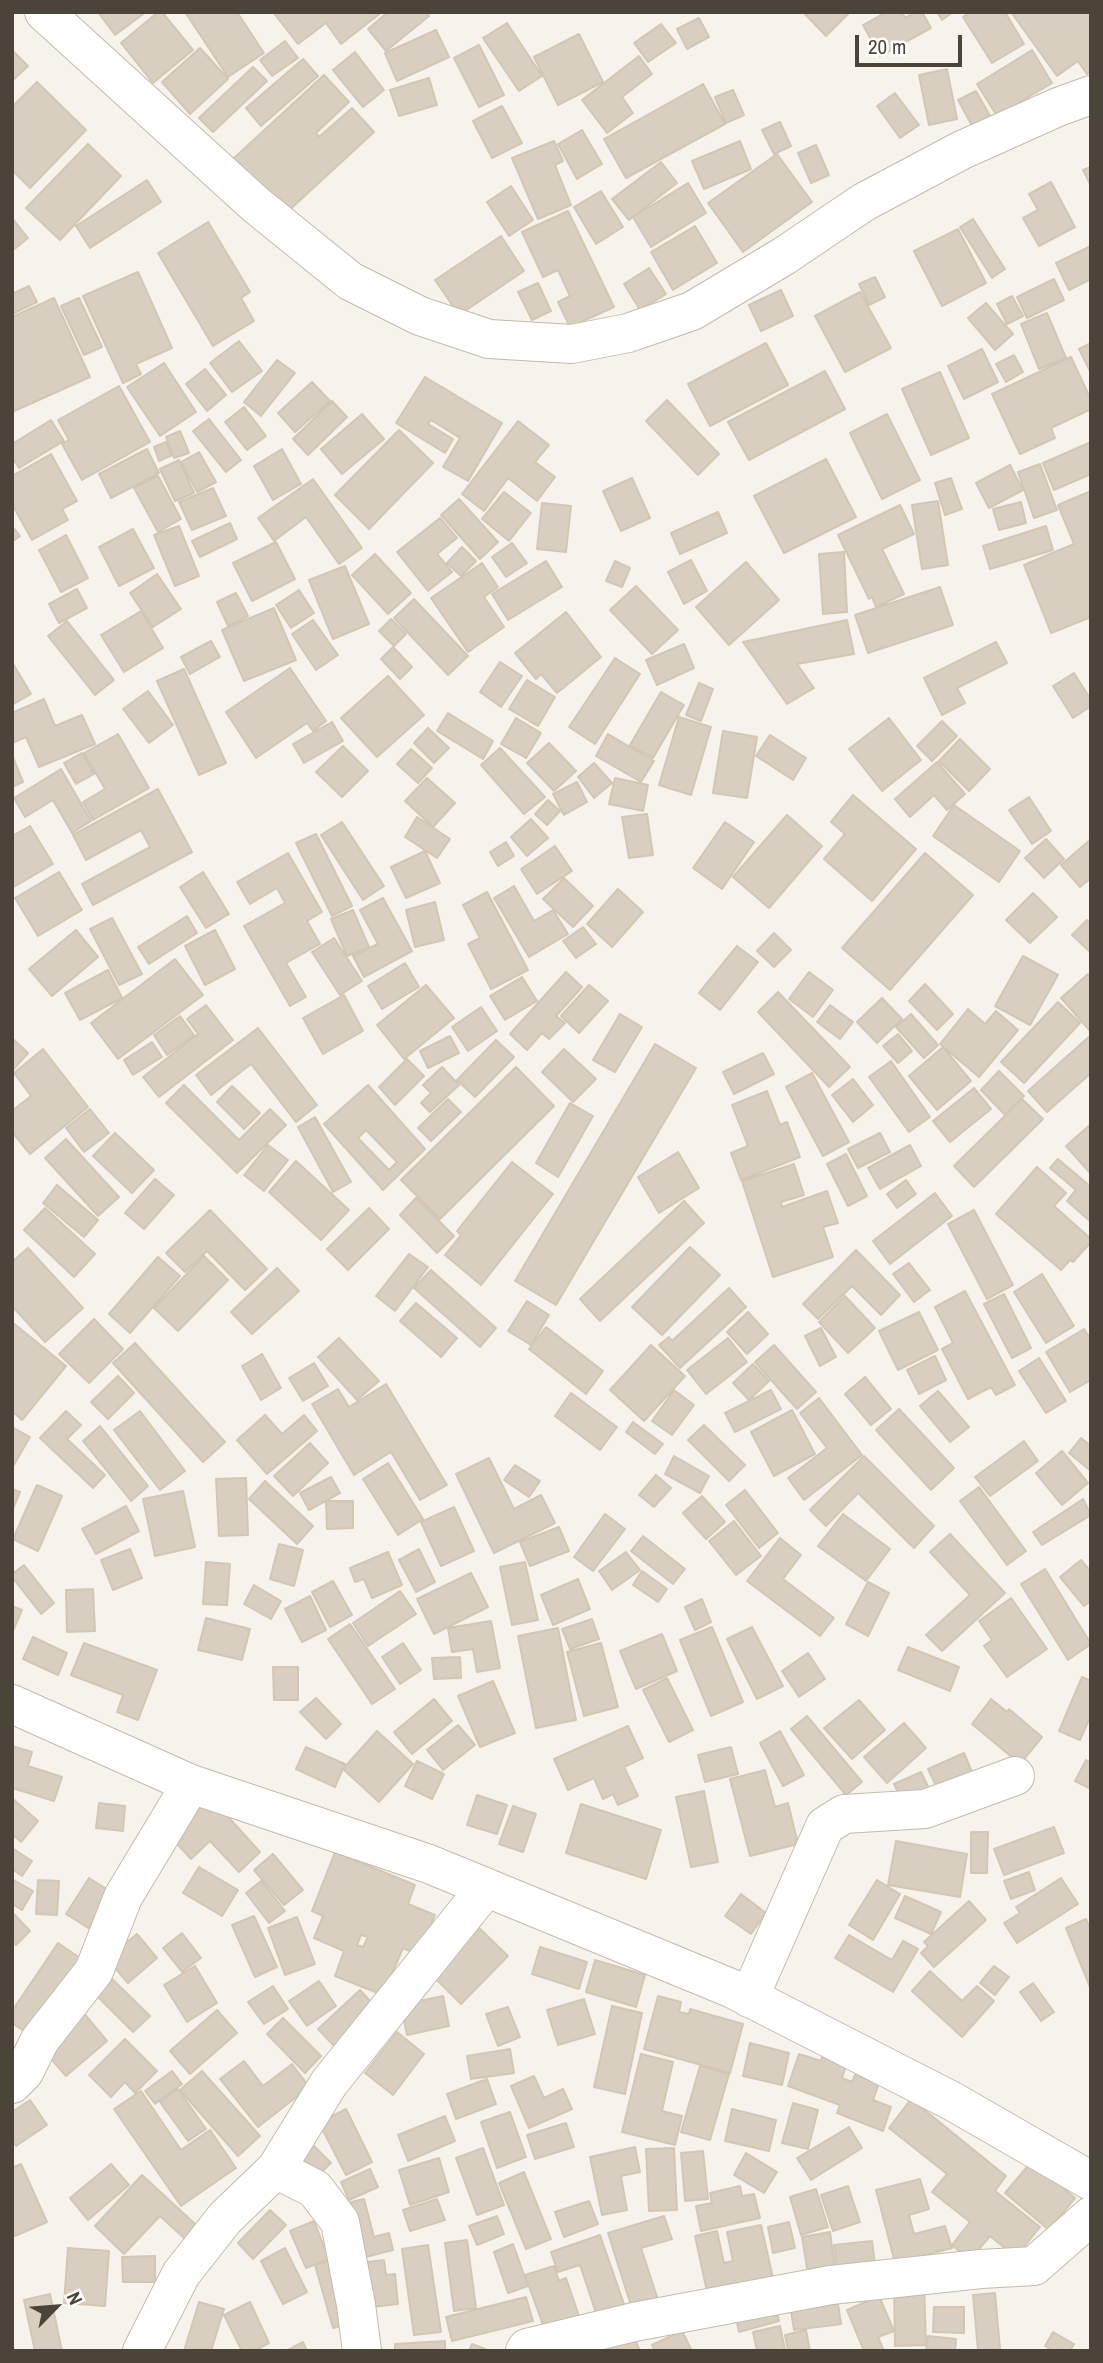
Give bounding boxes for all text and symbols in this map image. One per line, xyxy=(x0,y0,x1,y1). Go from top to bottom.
scale bar xyxy=(858,21,965,65)
text: 20 m xyxy=(868,32,906,61)
north arrow xyxy=(21,2272,91,2342)
text: N xyxy=(61,2288,89,2309)

